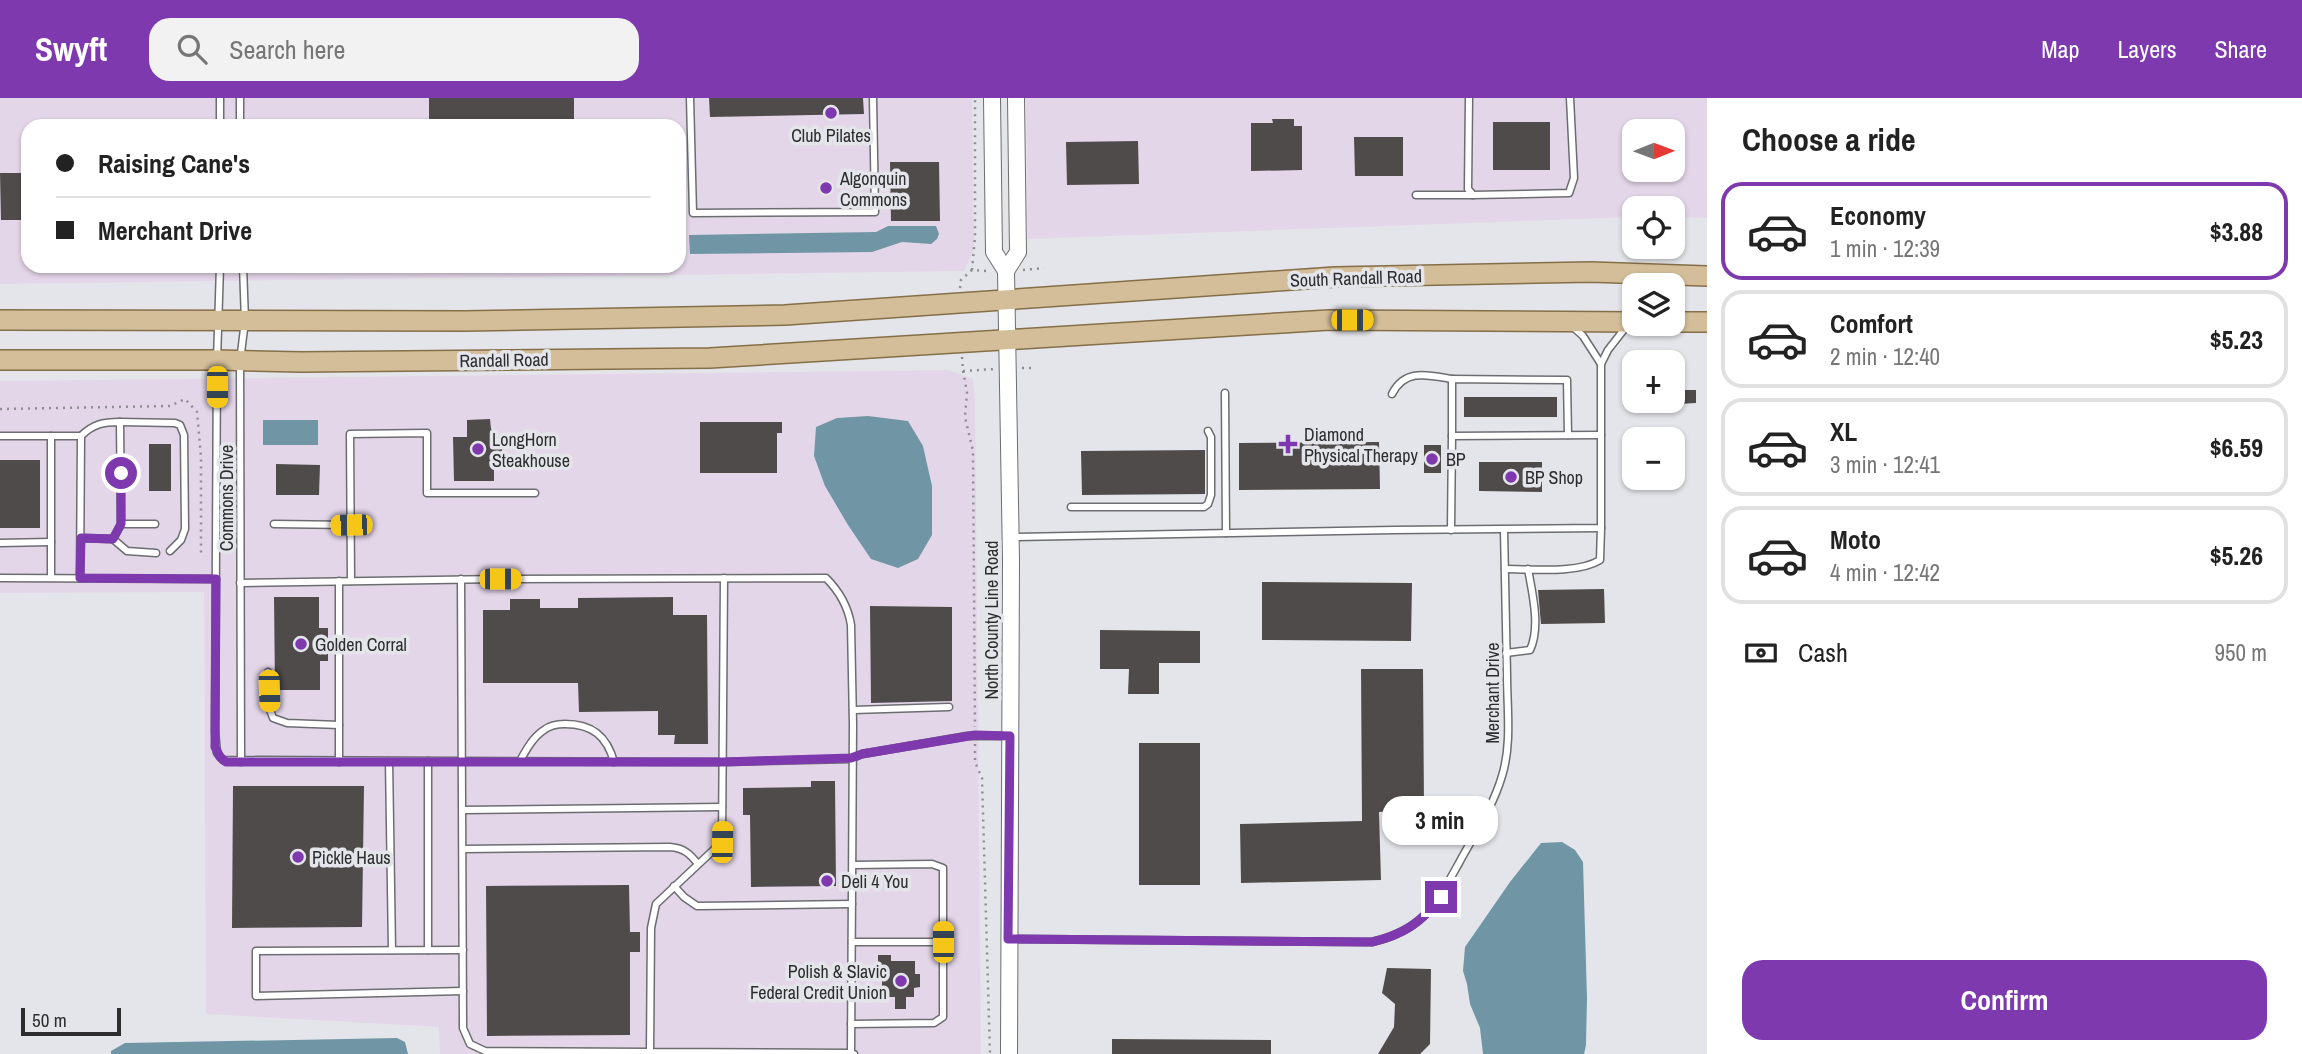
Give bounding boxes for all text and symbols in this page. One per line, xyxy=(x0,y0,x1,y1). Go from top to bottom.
search box xyxy=(149,18,639,81)
text: Swyft xyxy=(35,27,107,71)
icon: search xyxy=(173,30,211,68)
text: Search here xyxy=(229,32,345,67)
text: Map xyxy=(2041,33,2079,65)
text: Layers xyxy=(2117,33,2176,65)
text: Share xyxy=(2214,33,2267,65)
marker: Club Pilates xyxy=(823,105,839,121)
text: Choose a ride xyxy=(1742,118,1916,161)
north arrow xyxy=(1622,119,1685,182)
map controls xyxy=(1622,119,1685,490)
place label: Club Pilates xyxy=(791,123,871,148)
text: Raising Cane's xyxy=(98,146,250,181)
place label: Algonquin Commons xyxy=(839,166,907,212)
marker: Algonquin Commons xyxy=(818,180,834,196)
button: locate xyxy=(1622,196,1685,259)
text: Economy xyxy=(1830,198,1926,233)
icon: car xyxy=(1746,200,1809,263)
text: Merchant Drive xyxy=(98,213,252,248)
text: $3.88 xyxy=(2210,214,2263,249)
text: 1 min · 12:39 xyxy=(1830,233,1940,264)
street label: South Randall Road xyxy=(1290,263,1422,293)
button: layers xyxy=(1622,273,1685,336)
text: Comfort xyxy=(1830,306,1913,341)
icon: car xyxy=(1746,308,1809,371)
car xyxy=(1332,310,1374,331)
text: $5.23 xyxy=(2210,322,2263,357)
text: 2 min · 12:40 xyxy=(1830,341,1940,372)
street label: Randall Road xyxy=(459,347,549,373)
button: + xyxy=(1622,350,1685,413)
car xyxy=(207,366,228,408)
text: XL xyxy=(1830,414,1857,449)
icon: car xyxy=(1746,416,1809,479)
place label: Diamond Physical Therapy xyxy=(1304,422,1418,468)
place label: LongHorn Steakhouse xyxy=(492,427,570,473)
button: − xyxy=(1622,427,1685,490)
text: $6.59 xyxy=(2210,430,2263,465)
marker: Diamond Physical Therapy xyxy=(1278,434,1298,454)
marker: LongHorn Steakhouse xyxy=(470,441,486,457)
street label: Commons Drive xyxy=(214,445,239,551)
place label: BP xyxy=(1446,447,1466,472)
text: 3 min · 12:41 xyxy=(1830,449,1940,480)
marker: BP xyxy=(1424,451,1440,467)
route start xyxy=(105,457,137,489)
place label: BP Shop xyxy=(1525,465,1583,490)
marker: BP Shop xyxy=(1503,469,1519,485)
car xyxy=(330,514,373,536)
text: Moto xyxy=(1830,522,1881,557)
icon: car xyxy=(1746,524,1809,587)
text: $5.26 xyxy=(2210,538,2263,573)
street label: North County Line Road xyxy=(979,540,1004,700)
text: 4 min · 12:42 xyxy=(1830,557,1940,588)
car xyxy=(480,569,522,590)
place label: Golden Corral xyxy=(315,632,407,657)
icon: cash xyxy=(1742,634,1780,672)
text: Cash xyxy=(1798,635,1848,670)
marker: Golden Corral xyxy=(293,636,309,652)
text: 950 m xyxy=(2215,637,2267,668)
street label: Merchant Drive xyxy=(1480,643,1505,743)
car xyxy=(258,670,281,712)
callout: 3 min xyxy=(1383,796,1499,844)
text: 3 min xyxy=(1415,805,1465,836)
car xyxy=(712,821,733,863)
place label: Pickle Haus xyxy=(312,845,391,870)
marker: Pickle Haus xyxy=(290,849,306,865)
place label: Deli 4 You xyxy=(841,869,909,894)
marker: Deli 4 You xyxy=(819,873,835,889)
route end xyxy=(1425,881,1457,913)
car xyxy=(933,921,954,963)
place label: Polish & Slavic Federal Credit Union xyxy=(750,959,887,1005)
button: Confirm xyxy=(1742,960,2267,1040)
marker: Polish & Slavic Federal Credit Union xyxy=(893,973,909,989)
scale bar xyxy=(21,1005,121,1037)
text: 50 m xyxy=(32,1007,67,1033)

